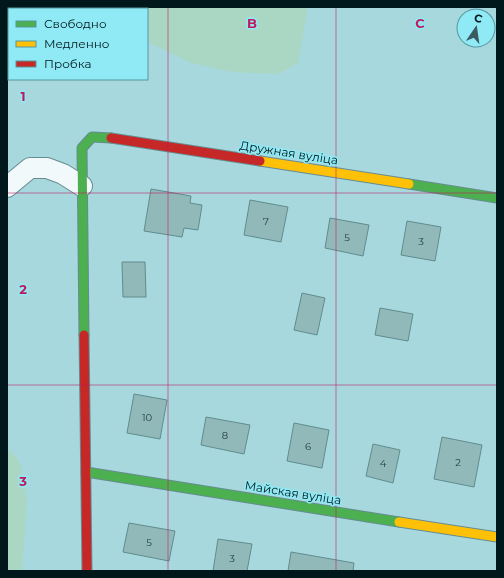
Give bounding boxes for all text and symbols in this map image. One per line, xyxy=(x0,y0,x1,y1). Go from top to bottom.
legend xyxy=(8,8,148,80)
north arrow xyxy=(456,8,496,48)
text: С xyxy=(473,11,484,26)
text: B xyxy=(247,15,257,31)
text: C xyxy=(415,15,425,31)
text: Свободно xyxy=(44,16,107,31)
text: Медленно xyxy=(44,36,110,51)
text: Пробка xyxy=(44,56,92,71)
text: 1 xyxy=(20,88,26,104)
street label: Дружная вуліца xyxy=(239,137,339,168)
house number: 7 xyxy=(263,215,269,228)
house number: 5 xyxy=(344,231,350,244)
house number: 3 xyxy=(418,235,424,248)
text: 2 xyxy=(19,281,27,297)
house number: 10 xyxy=(142,411,152,424)
house number: 8 xyxy=(222,429,228,442)
house number: 6 xyxy=(305,440,311,453)
house number: 2 xyxy=(455,456,461,469)
house number: 4 xyxy=(380,457,387,470)
text: 3 xyxy=(18,473,27,489)
street label: Майская вуліца xyxy=(244,477,342,508)
house number: 5 xyxy=(146,536,152,549)
house number: 3 xyxy=(229,552,235,565)

